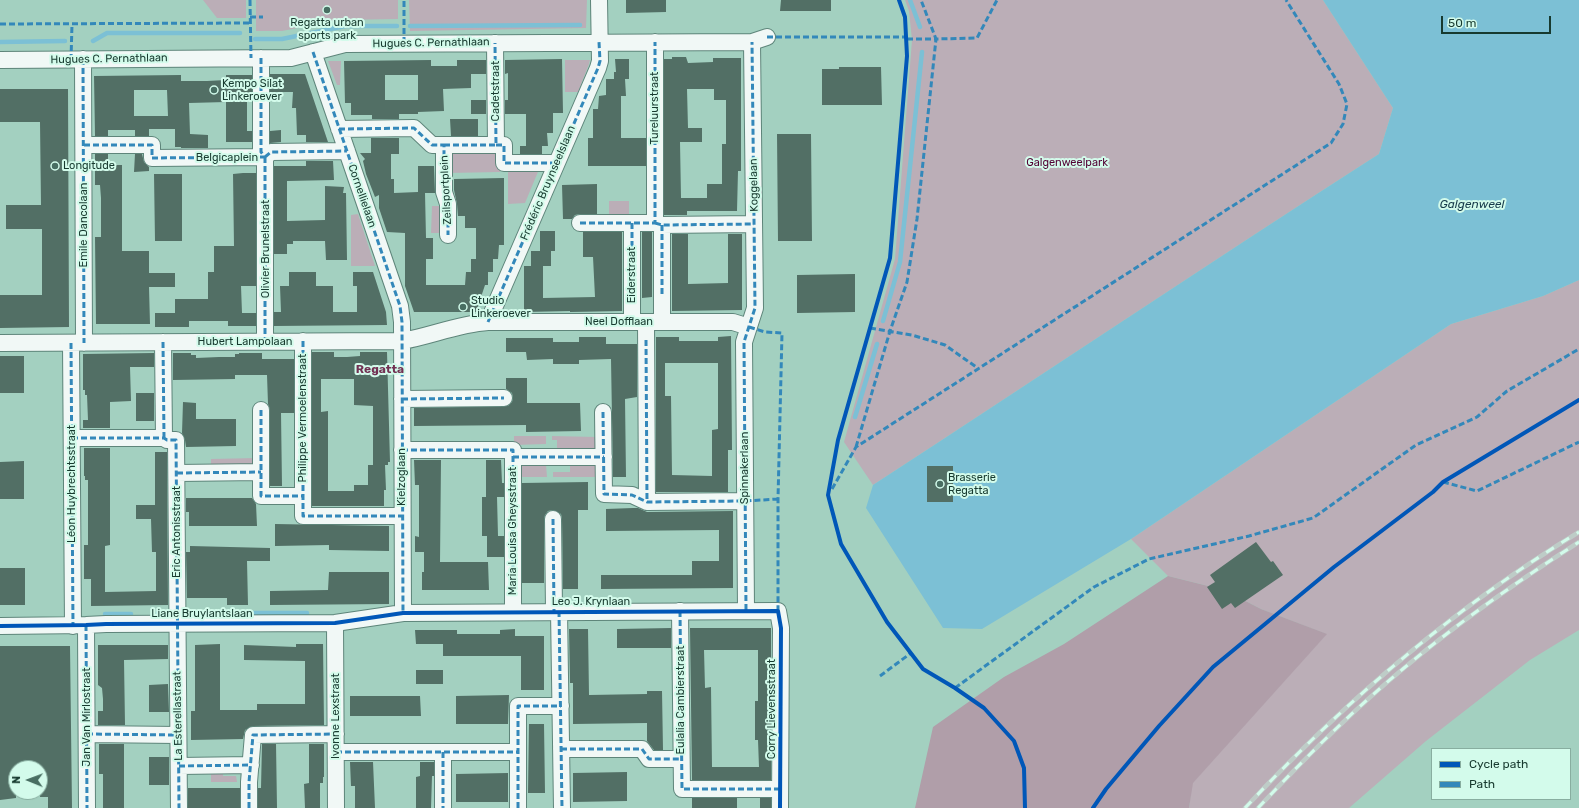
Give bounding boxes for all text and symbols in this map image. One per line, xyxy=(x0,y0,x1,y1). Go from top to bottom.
marker: Regatta urban sports park xyxy=(322,5,332,15)
scale bar xyxy=(1443,8,1553,34)
place label: Regatta urban sports park xyxy=(290,16,364,42)
text: 50 m xyxy=(1448,16,1476,30)
street label: Hugues C. Pernathlaan xyxy=(372,35,490,51)
street label: Hugues C. Pernathlaan xyxy=(50,51,168,67)
street label: Cadetstraat xyxy=(489,61,503,121)
street label: Tureluurstraat xyxy=(648,72,662,144)
place label: Kempo Silat Linkeroever xyxy=(222,77,282,103)
marker: Kempo Silat Linkeroever xyxy=(209,85,219,95)
street label: Frédéric Bruynseelslaan xyxy=(518,124,578,242)
street label: Belgicaplein xyxy=(196,151,258,165)
street label: Zeilsportplein xyxy=(438,155,454,225)
park label: Galgenweelpark xyxy=(1026,156,1108,170)
street label: Koggelaan xyxy=(747,158,761,212)
place label: Longitude xyxy=(63,159,115,173)
marker: Longitude xyxy=(50,161,60,171)
street label: Cornellielaan xyxy=(345,163,379,229)
street label: Emile Dancolaan xyxy=(77,183,91,267)
water label: Galgenweel xyxy=(1440,198,1504,212)
street label: Olivier Brunelstraat xyxy=(259,200,273,298)
street label: Eiderstraat xyxy=(625,247,639,303)
place label: Studio Linkeroever xyxy=(471,294,531,320)
marker: Studio Linkeroever xyxy=(458,302,468,312)
street label: Neel Dofflaan xyxy=(585,315,653,329)
street label: Hubert Lampolaan xyxy=(198,335,292,349)
street label: Philippe Vermoelenstraat xyxy=(296,354,310,482)
district label: Regatta xyxy=(356,363,404,377)
street label: Léon Huybrechtsstraat xyxy=(65,425,79,543)
street label: Spinnakerlaan xyxy=(738,432,752,504)
street label: Kielzoglaan xyxy=(395,448,409,506)
street label: Maria Louisa Gheysstraat xyxy=(506,467,520,595)
place label: Brasserie Regatta xyxy=(948,471,996,497)
marker: Brasserie Regatta xyxy=(935,479,945,489)
street label: Eric Antonisstraat xyxy=(170,486,184,578)
street label: Leo J. Krynlaan xyxy=(552,595,630,609)
street label: Liane Bruylantslaan xyxy=(151,607,253,621)
street label: Eulalia Cambierstraat xyxy=(674,645,688,755)
street label: Corry Lievensstraat xyxy=(765,659,779,759)
street label: Jan Van Mirlostraat xyxy=(80,667,94,767)
street label: La Esterellastraat xyxy=(171,671,185,761)
street label: Ivonne Lexstraat xyxy=(329,673,343,759)
legend xyxy=(1431,748,1571,800)
text: Cycle path xyxy=(1469,757,1528,771)
north arrow xyxy=(8,760,48,800)
text: N xyxy=(10,776,23,784)
text: Path xyxy=(1469,777,1495,791)

